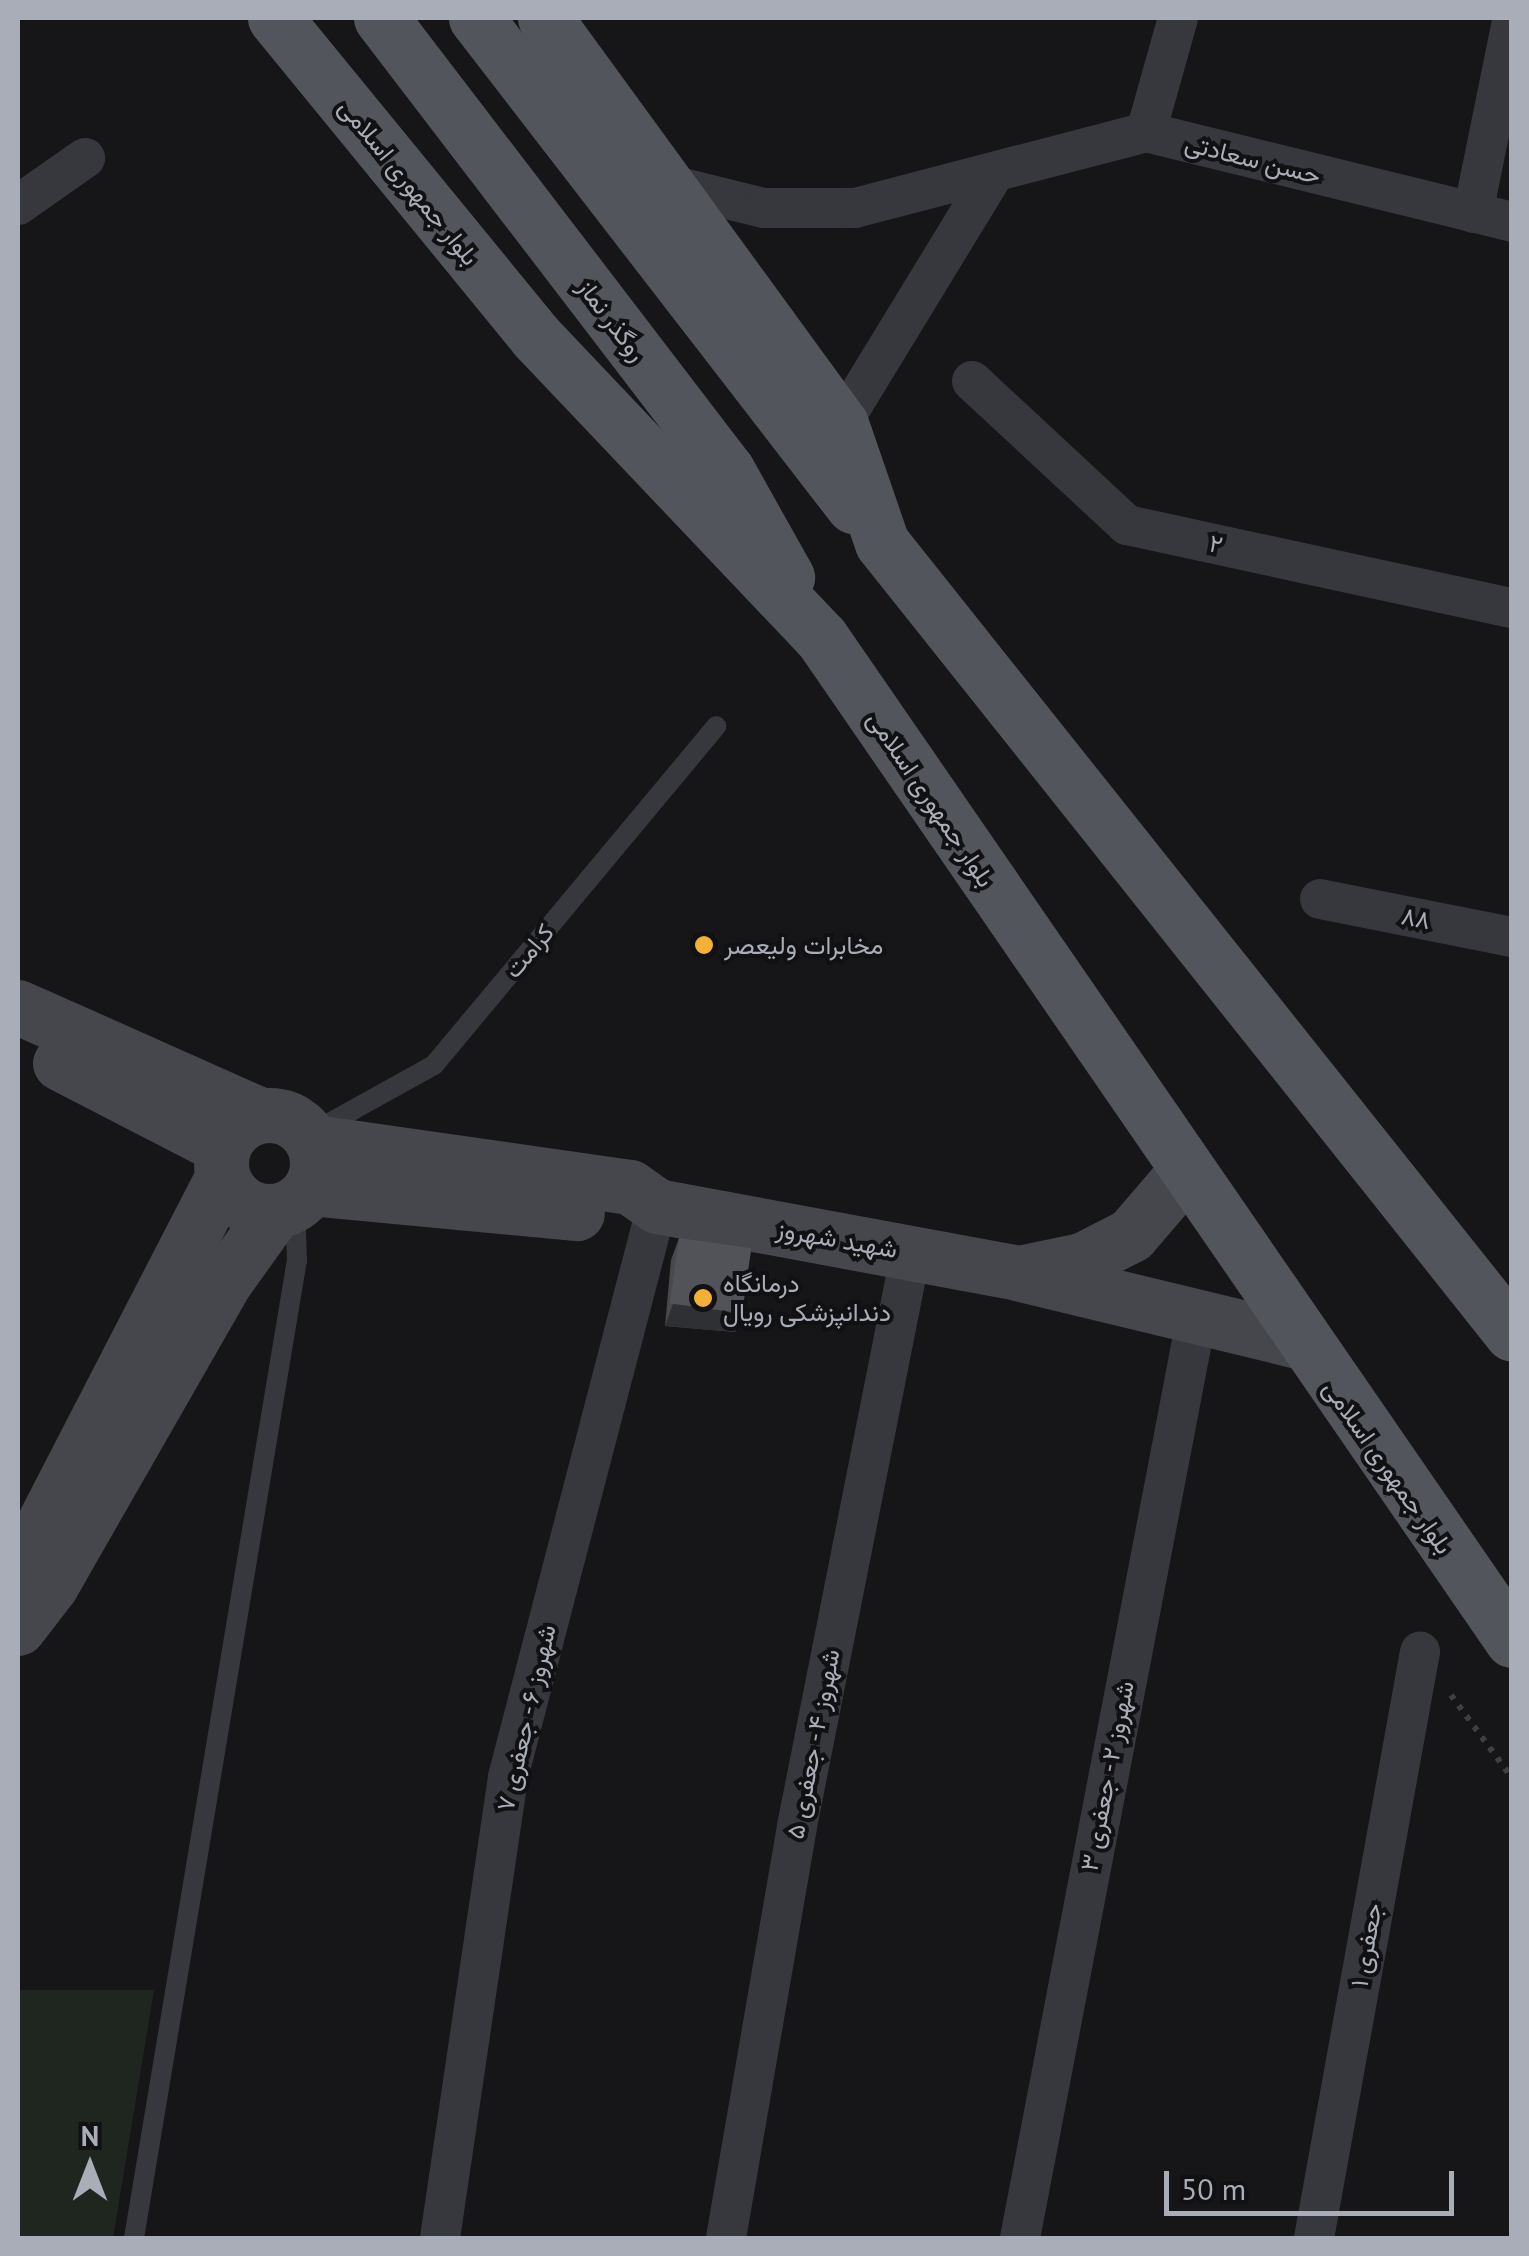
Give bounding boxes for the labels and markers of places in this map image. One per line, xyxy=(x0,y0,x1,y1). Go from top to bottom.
place label: مخابرات ولیعصر xyxy=(724,930,883,960)
marker: مخابرات ولیعصر xyxy=(693,934,715,956)
place label: درمانگاه دندانپزشکی رویال xyxy=(723,1269,891,1328)
marker: درمانگاه دندانپزشکی رویال xyxy=(692,1287,714,1309)

